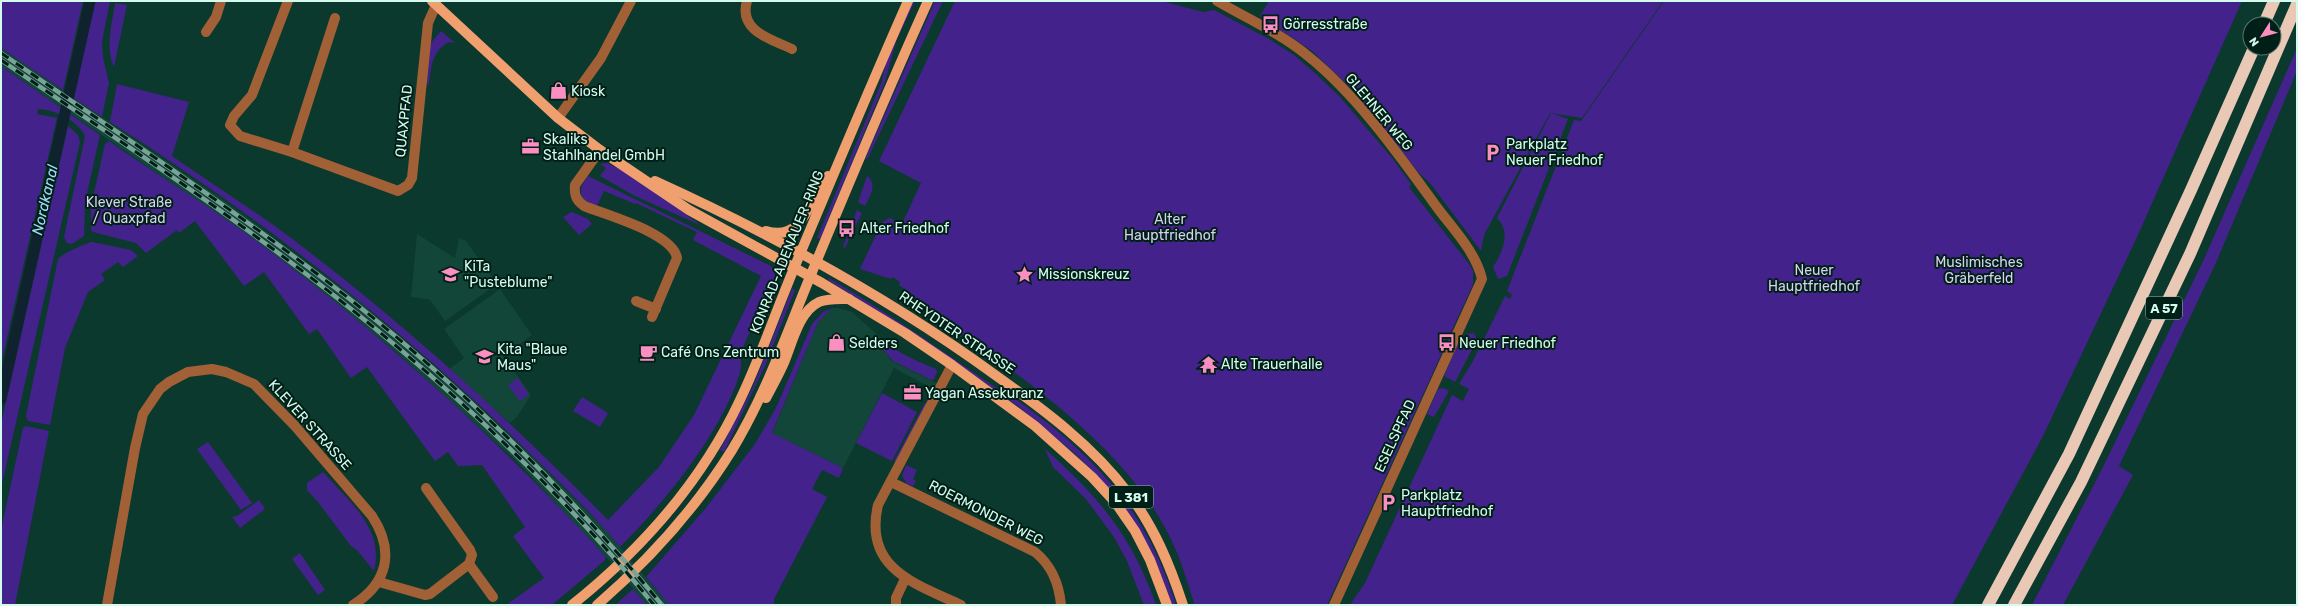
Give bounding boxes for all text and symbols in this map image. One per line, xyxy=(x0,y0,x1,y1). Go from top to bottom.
bus stop icon: Görresstraße xyxy=(1260,14,1280,34)
place label: Görresstraße xyxy=(1283,16,1368,33)
north arrow xyxy=(2242,16,2282,56)
text: N xyxy=(2247,34,2262,49)
street label: GLEHNER WEG xyxy=(1342,70,1416,154)
shop icon: Kiosk xyxy=(548,81,568,101)
place label: Kiosk xyxy=(571,83,606,100)
street label: QUAXPFAD xyxy=(392,84,416,158)
place label: Skaliks Stahlhandel GmbH xyxy=(543,131,665,164)
place label: Parkplatz Neuer Friedhof xyxy=(1506,136,1604,169)
office icon: Skaliks Stahlhandel GmbH xyxy=(520,137,540,157)
parking icon: Parkplatz Neuer Friedhof xyxy=(1483,142,1503,162)
water label: Nordkanal xyxy=(28,163,62,237)
street label: KONRAD-ADENAUER-RING xyxy=(746,168,828,336)
park label: Klever Straße / Quaxpfad xyxy=(86,194,172,227)
park label: Alter Hauptfriedhof xyxy=(1124,211,1217,244)
bus stop icon: Alter Friedhof xyxy=(837,218,857,238)
place label: Alter Friedhof xyxy=(860,220,950,237)
park label: Muslimisches Gräberfeld xyxy=(1935,254,2023,287)
place label: KiTa "Pusteblume" xyxy=(464,258,552,291)
park label: Neuer Hauptfriedhof xyxy=(1768,262,1861,295)
school or university icon: KiTa "Pusteblume" xyxy=(441,264,461,284)
place icon: Missionskreuz xyxy=(1015,264,1035,284)
place label: Missionskreuz xyxy=(1038,266,1130,283)
street label: RHEYDTER STRASSE xyxy=(896,288,1018,378)
road number: A 57 xyxy=(2146,297,2182,319)
shop icon: Selders xyxy=(826,333,846,353)
bus stop icon: Neuer Friedhof xyxy=(1436,333,1456,353)
place label: Selders xyxy=(849,335,898,352)
place label: Neuer Friedhof xyxy=(1459,335,1557,352)
place label: Kita "Blaue Maus" xyxy=(497,341,568,374)
cafe icon: Café Ons Zentrum xyxy=(638,342,658,362)
place label: Café Ons Zentrum xyxy=(661,344,779,361)
school or university icon: Kita "Blaue Maus" xyxy=(474,347,494,367)
temple icon: Alte Trauerhalle xyxy=(1198,354,1218,374)
place label: Alte Trauerhalle xyxy=(1221,356,1323,373)
street label: KLEVER STRASSE xyxy=(265,376,355,474)
office icon: Yagan Assekuranz xyxy=(902,383,922,403)
place label: Yagan Assekuranz xyxy=(925,385,1044,402)
street label: ESELSPFAD xyxy=(1371,397,1419,475)
street label: ROERMONDER WEG xyxy=(926,477,1046,549)
road number: L 381 xyxy=(1109,486,1153,508)
place label: Parkplatz Hauptfriedhof xyxy=(1401,487,1494,520)
parking icon: Parkplatz Hauptfriedhof xyxy=(1378,493,1398,513)

